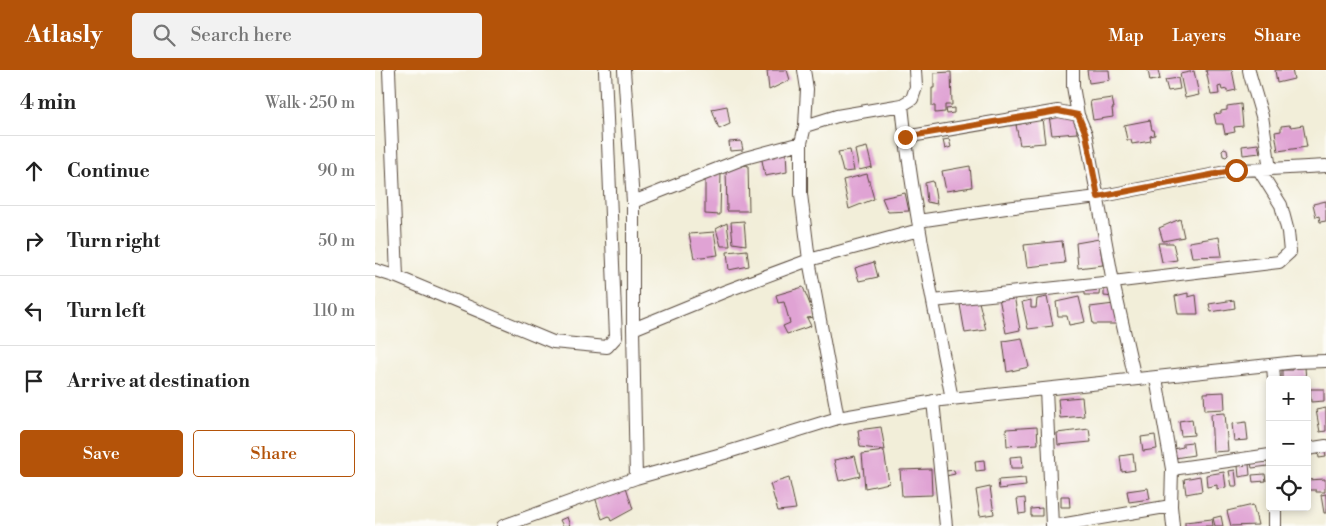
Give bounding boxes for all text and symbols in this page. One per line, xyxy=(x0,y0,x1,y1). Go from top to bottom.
search box xyxy=(132,13,482,58)
text: Atlasly xyxy=(25,20,102,50)
icon: search xyxy=(150,21,178,49)
text: Search here xyxy=(190,23,292,47)
text: Map xyxy=(1109,24,1144,47)
text: Layers xyxy=(1172,24,1226,47)
text: Share xyxy=(1254,24,1301,47)
text: 4 min xyxy=(20,90,76,116)
text: Walk · 250 m xyxy=(265,93,355,113)
route end xyxy=(894,126,917,149)
icon: ahead xyxy=(20,157,48,185)
text: Continue xyxy=(67,159,150,183)
route start xyxy=(1225,159,1248,182)
text: 90 m xyxy=(317,161,355,181)
icon: right xyxy=(20,227,48,255)
text: Turn right xyxy=(67,229,160,253)
text: 50 m xyxy=(318,231,355,251)
icon: left xyxy=(20,297,48,325)
text: Turn left xyxy=(67,299,146,323)
text: 110 m xyxy=(313,301,355,321)
icon: arrive xyxy=(20,367,48,395)
text: Arrive at destination xyxy=(67,369,250,393)
map controls xyxy=(1266,376,1311,511)
button: + xyxy=(1266,376,1311,421)
button: − xyxy=(1266,421,1311,466)
button: Save xyxy=(20,430,183,477)
button: Share xyxy=(193,430,355,477)
button: locate xyxy=(1266,466,1311,511)

